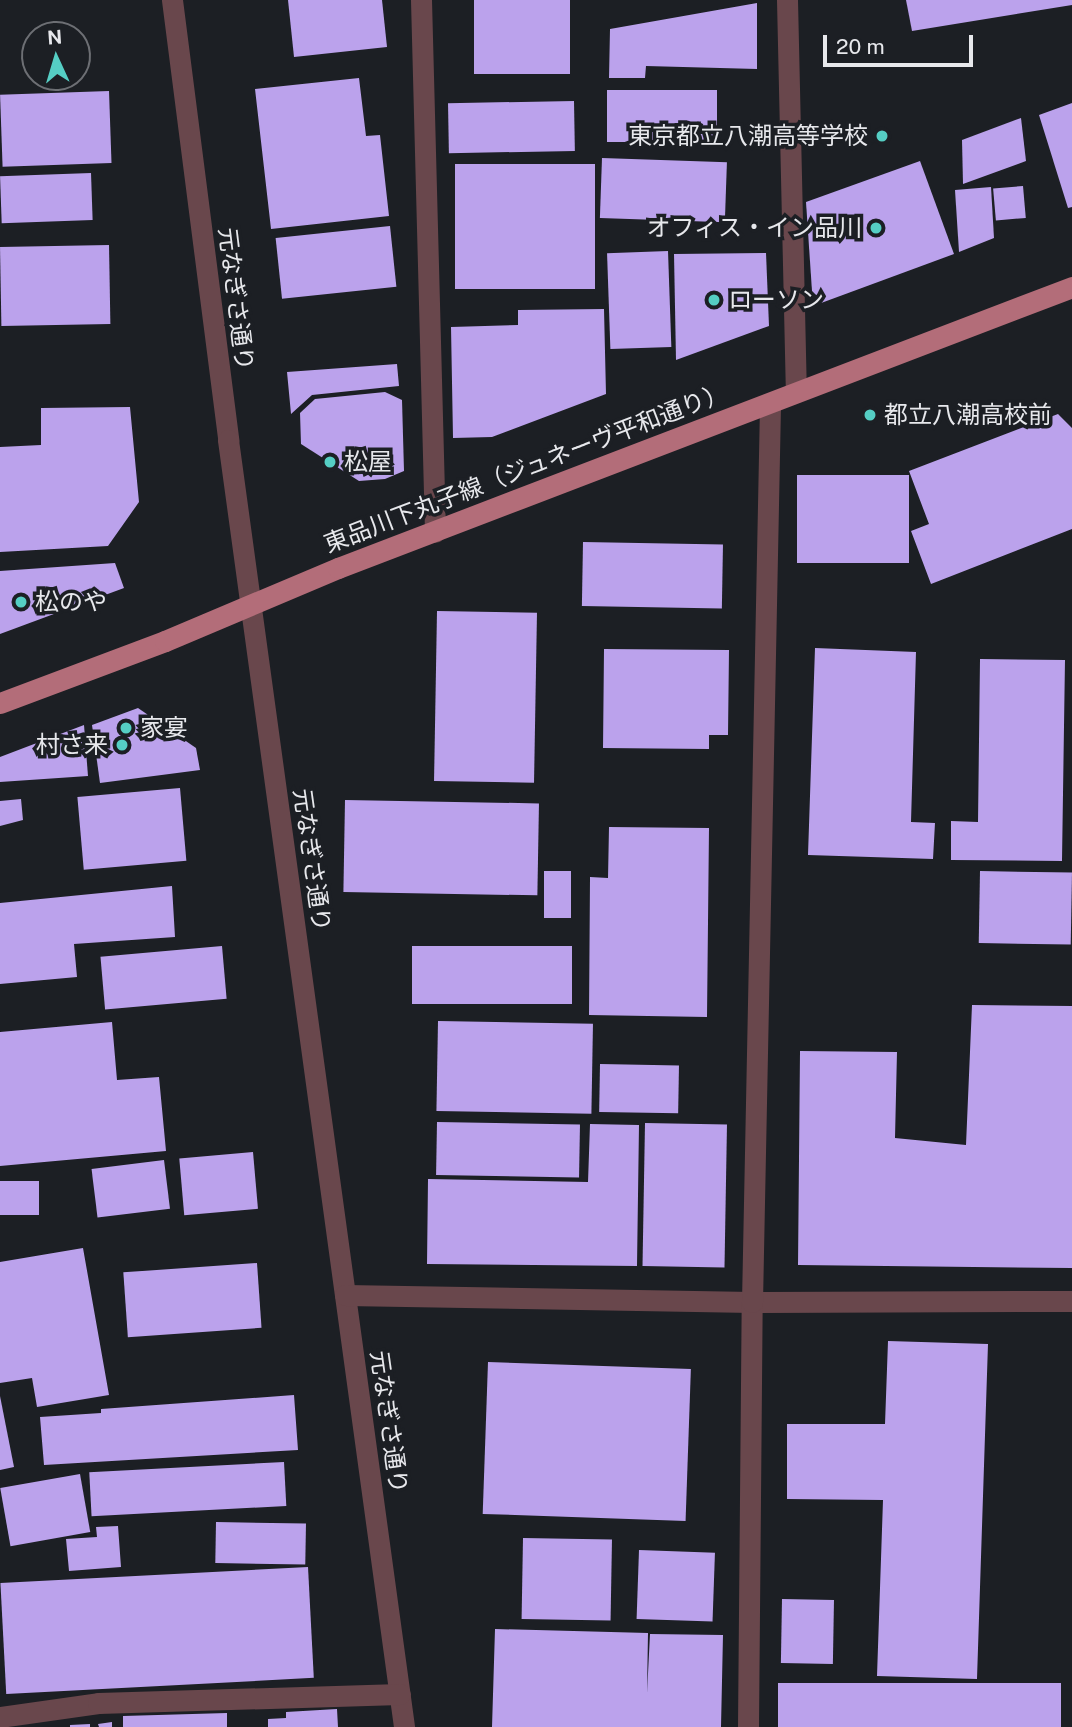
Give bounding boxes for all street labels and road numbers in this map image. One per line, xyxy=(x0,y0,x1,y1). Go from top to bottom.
street label: 元なぎさ通り xyxy=(213,226,259,372)
street label: 東品川下丸子線（ジュネーヴ平和通り） xyxy=(319,377,733,559)
street label: 元なぎさ通り xyxy=(288,787,336,933)
street label: 元なぎさ通り xyxy=(365,1349,413,1495)

